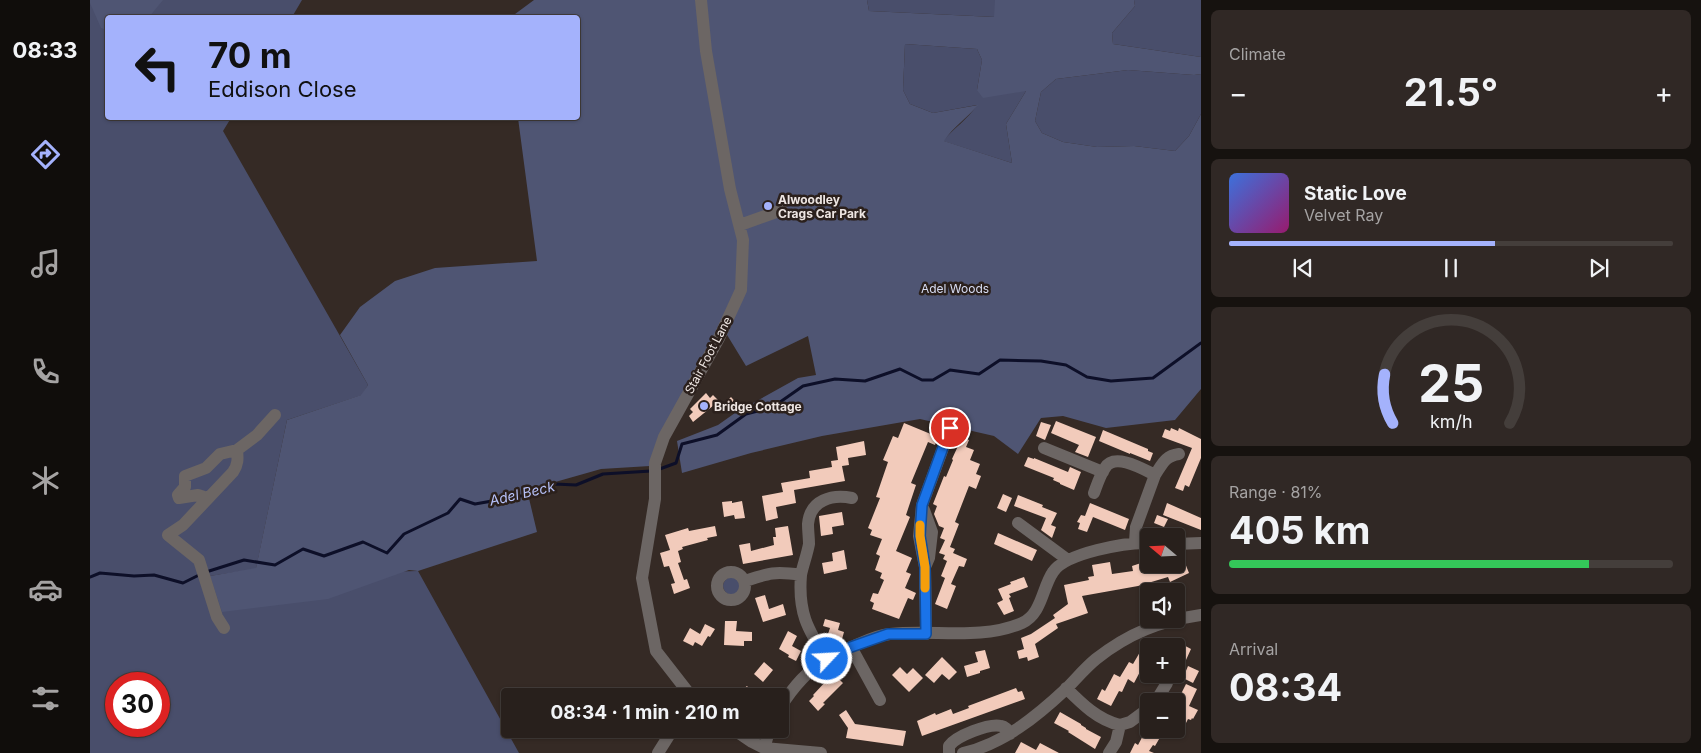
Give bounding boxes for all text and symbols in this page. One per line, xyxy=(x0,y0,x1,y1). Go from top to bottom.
text: 70 m xyxy=(208,34,292,76)
icon: left xyxy=(125,35,190,100)
text: 08:33 xyxy=(13,37,77,63)
text: Climate xyxy=(1229,44,1286,64)
text: 21.5° xyxy=(1404,69,1498,115)
text: Eddison Close xyxy=(208,76,357,102)
text: − xyxy=(1229,76,1248,110)
text: + xyxy=(1654,76,1673,110)
icon: directions xyxy=(28,137,63,172)
text: Static Love xyxy=(1304,182,1407,205)
place label: Alwoodley Crags Car Park xyxy=(778,192,866,221)
marker: Alwoodley Crags Car Park xyxy=(762,200,774,212)
text: Velvet Ray xyxy=(1304,205,1383,225)
icon: music xyxy=(28,246,63,281)
icon: previous xyxy=(1289,254,1317,282)
icon: pause xyxy=(1437,254,1465,282)
icon: next xyxy=(1585,254,1613,282)
park label: Adel Woods xyxy=(921,281,989,296)
street label: Stair Foot Lane xyxy=(681,314,735,396)
text: 25 xyxy=(1418,352,1484,415)
icon: phone xyxy=(28,354,63,389)
place label: Bridge Cottage xyxy=(714,399,802,414)
marker: Bridge Cottage xyxy=(698,400,710,412)
pin xyxy=(929,407,971,449)
text: km/h xyxy=(1430,411,1472,432)
icon: arrive xyxy=(936,414,964,442)
icon: climate xyxy=(28,463,63,498)
water label: Adel Beck xyxy=(487,477,557,509)
text: Range · 81% xyxy=(1229,482,1323,502)
text: 405 km xyxy=(1229,507,1370,553)
north arrow xyxy=(1140,528,1185,572)
map controls xyxy=(1140,528,1185,738)
icon: car xyxy=(28,572,63,607)
button: sound xyxy=(1140,583,1185,628)
position arrow xyxy=(800,632,852,684)
button: + xyxy=(1140,638,1185,683)
text: Arrival xyxy=(1229,639,1278,659)
text: 08:34 xyxy=(1229,664,1342,710)
speed limit sign: 30 xyxy=(105,672,170,737)
icon: filters xyxy=(28,681,63,716)
button: − xyxy=(1140,693,1185,738)
text: 08:34 · 1 min · 210 m xyxy=(550,701,740,724)

